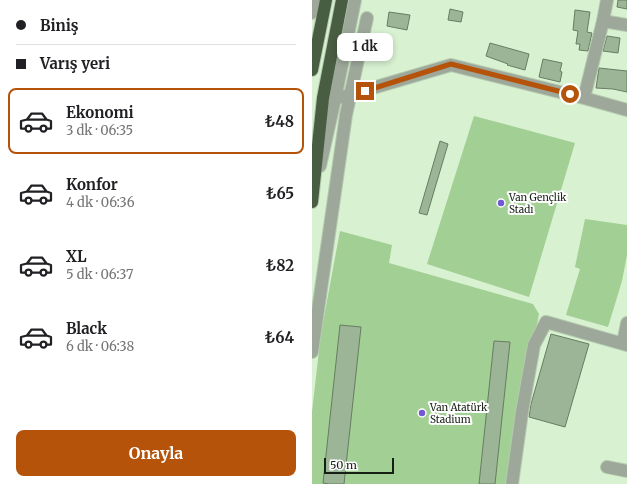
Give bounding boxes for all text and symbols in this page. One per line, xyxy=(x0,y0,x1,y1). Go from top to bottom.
text: Biniş xyxy=(40,16,79,35)
callout: 1 dk xyxy=(337,33,393,61)
text: 1 dk xyxy=(352,38,378,55)
text: Varış yeri xyxy=(40,54,110,73)
route end xyxy=(356,82,374,100)
route start xyxy=(561,85,579,103)
icon: car xyxy=(18,103,54,139)
text: Ekonomi xyxy=(66,103,134,122)
text: ₺48 xyxy=(265,112,294,131)
text: 3 dk · 06:35 xyxy=(66,122,133,139)
icon: car xyxy=(18,175,54,211)
text: Konfor xyxy=(66,175,118,194)
text: ₺65 xyxy=(266,184,294,203)
place label: Van Gençlik Stadı xyxy=(508,191,567,216)
text: 4 dk · 06:36 xyxy=(66,194,135,211)
marker: Van Gençlik Stadı xyxy=(496,198,506,208)
icon: car xyxy=(18,247,54,283)
text: XL xyxy=(66,247,87,266)
text: ₺82 xyxy=(266,256,294,275)
text: 5 dk · 06:37 xyxy=(66,266,133,283)
icon: car xyxy=(18,319,54,355)
text: Black xyxy=(66,319,107,338)
text: ₺64 xyxy=(265,328,294,347)
text: 6 dk · 06:38 xyxy=(66,338,134,355)
place label: Van Atatürk Stadium xyxy=(429,401,488,426)
marker: Van Atatürk Stadium xyxy=(417,408,427,418)
button: Onayla xyxy=(16,430,296,476)
scale bar xyxy=(324,456,394,475)
text: 50 m xyxy=(330,458,357,472)

